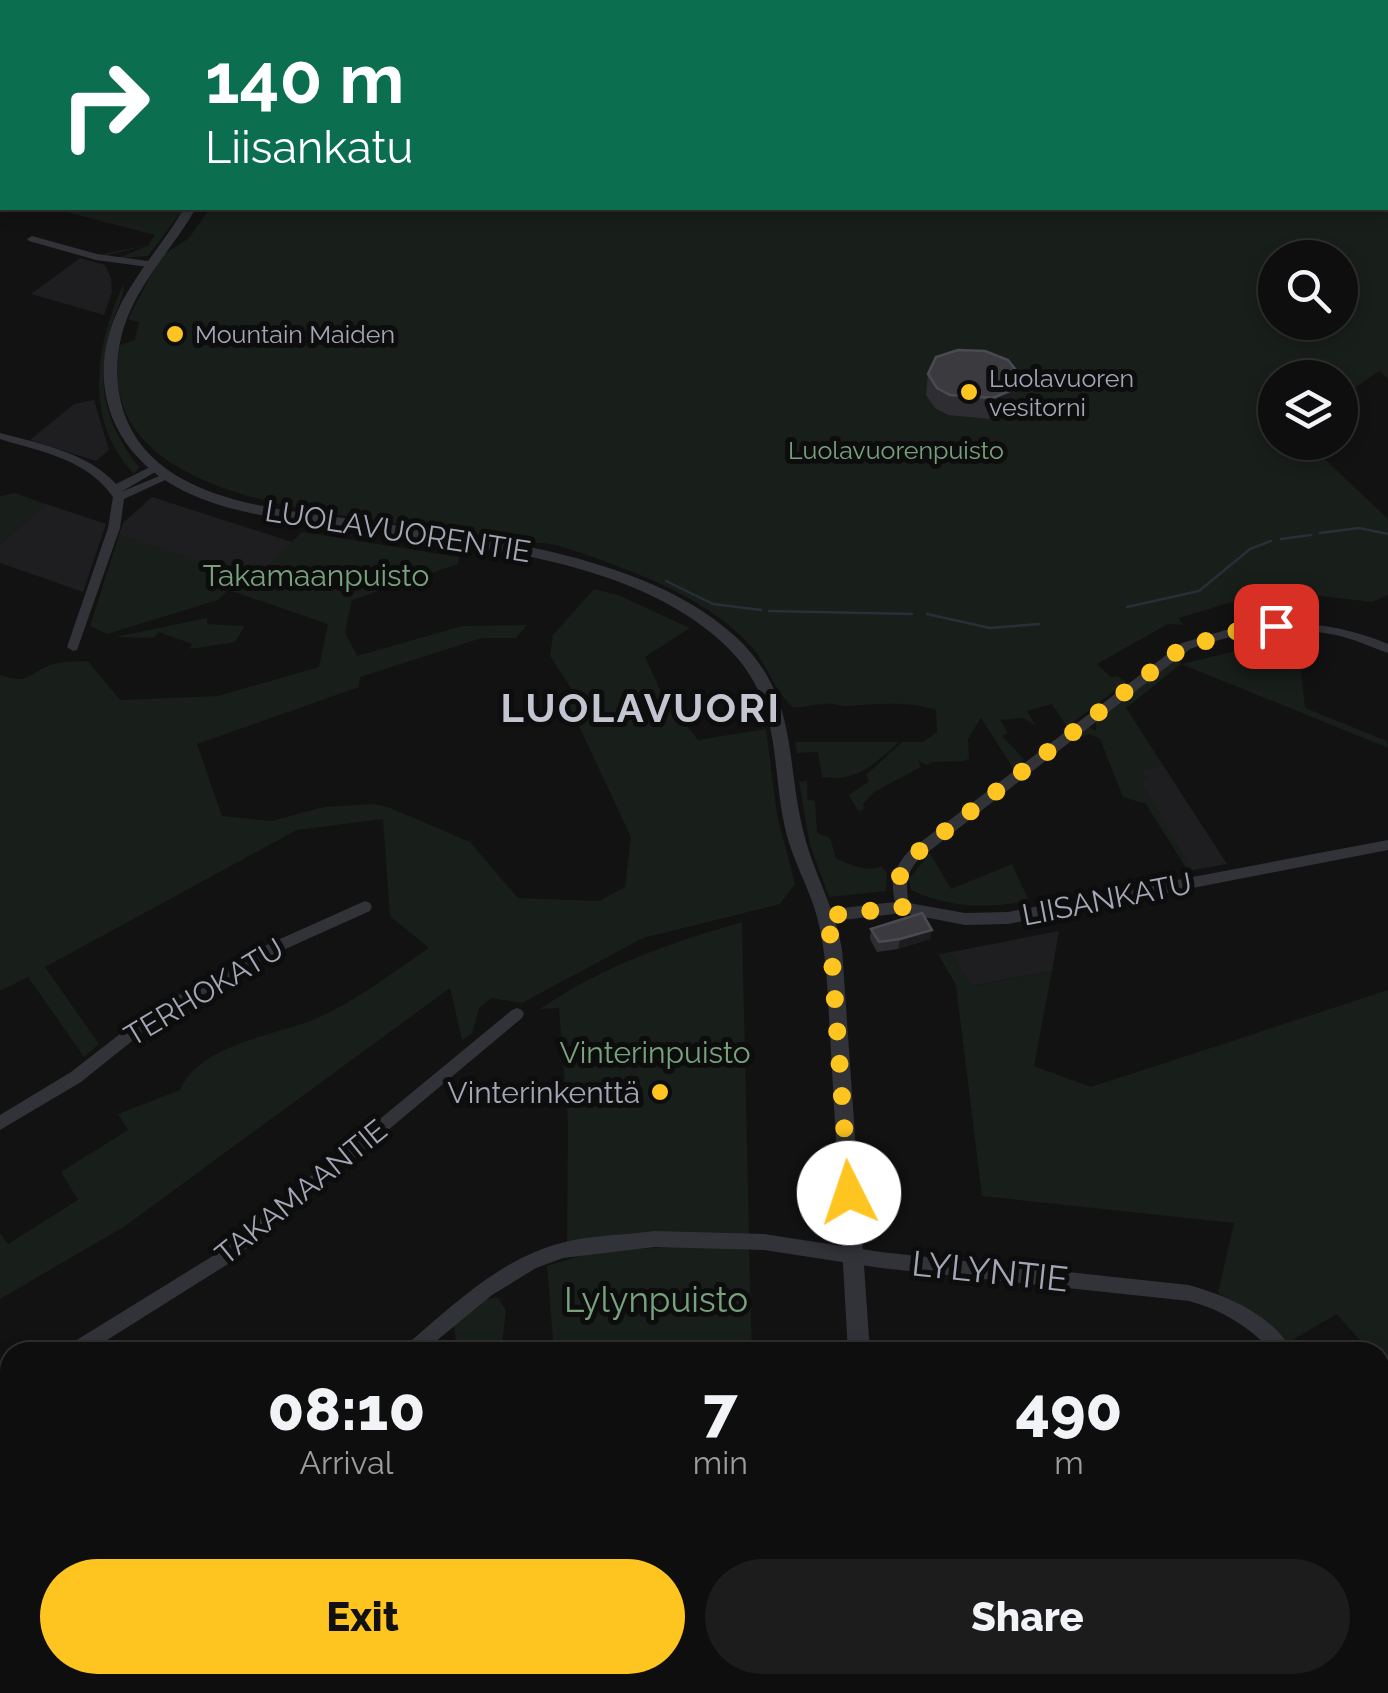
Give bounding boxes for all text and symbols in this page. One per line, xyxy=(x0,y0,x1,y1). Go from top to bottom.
text: 140 m xyxy=(205,37,405,119)
icon: right xyxy=(40,40,170,170)
text: Liisankatu xyxy=(205,121,413,174)
map controls xyxy=(1258,240,1358,460)
button: search xyxy=(1258,240,1358,340)
place label: Mountain Maiden xyxy=(195,319,395,349)
marker: Mountain Maiden xyxy=(164,323,186,345)
button: layers xyxy=(1258,360,1358,460)
place label: Luolavuoren vesitorni xyxy=(989,363,1134,422)
marker: Luolavuoren vesitorni xyxy=(958,381,980,403)
park label: Luolavuorenpuisto xyxy=(788,435,1004,465)
street label: LUOLAVUORENTIE xyxy=(263,493,533,569)
park label: Takamaanpuisto xyxy=(203,558,429,593)
pin xyxy=(1234,584,1319,669)
icon: arrive xyxy=(1249,599,1304,654)
district label: LUOLAVUORI xyxy=(500,684,782,731)
street label: LIISANKATU xyxy=(1019,865,1195,933)
street label: TERHOKATU xyxy=(118,931,290,1053)
park label: Vinterinpuisto xyxy=(559,1035,751,1070)
place label: Vinterinkenttä xyxy=(447,1075,640,1110)
marker: Vinterinkenttä xyxy=(649,1081,671,1103)
street label: TAKAMAANTIE xyxy=(208,1112,394,1272)
position arrow xyxy=(797,1141,901,1245)
street label: LYLYNTIE xyxy=(910,1242,1070,1300)
park label: Lylynpuisto xyxy=(564,1279,748,1320)
text: 08:10 xyxy=(268,1374,425,1444)
text: 7 xyxy=(703,1374,738,1444)
text: 490 xyxy=(1016,1374,1122,1444)
text: Arrival xyxy=(299,1444,393,1481)
text: min xyxy=(693,1444,748,1481)
text: m xyxy=(1054,1444,1084,1481)
button: Exit xyxy=(40,1559,685,1674)
button: Share xyxy=(705,1559,1350,1674)

